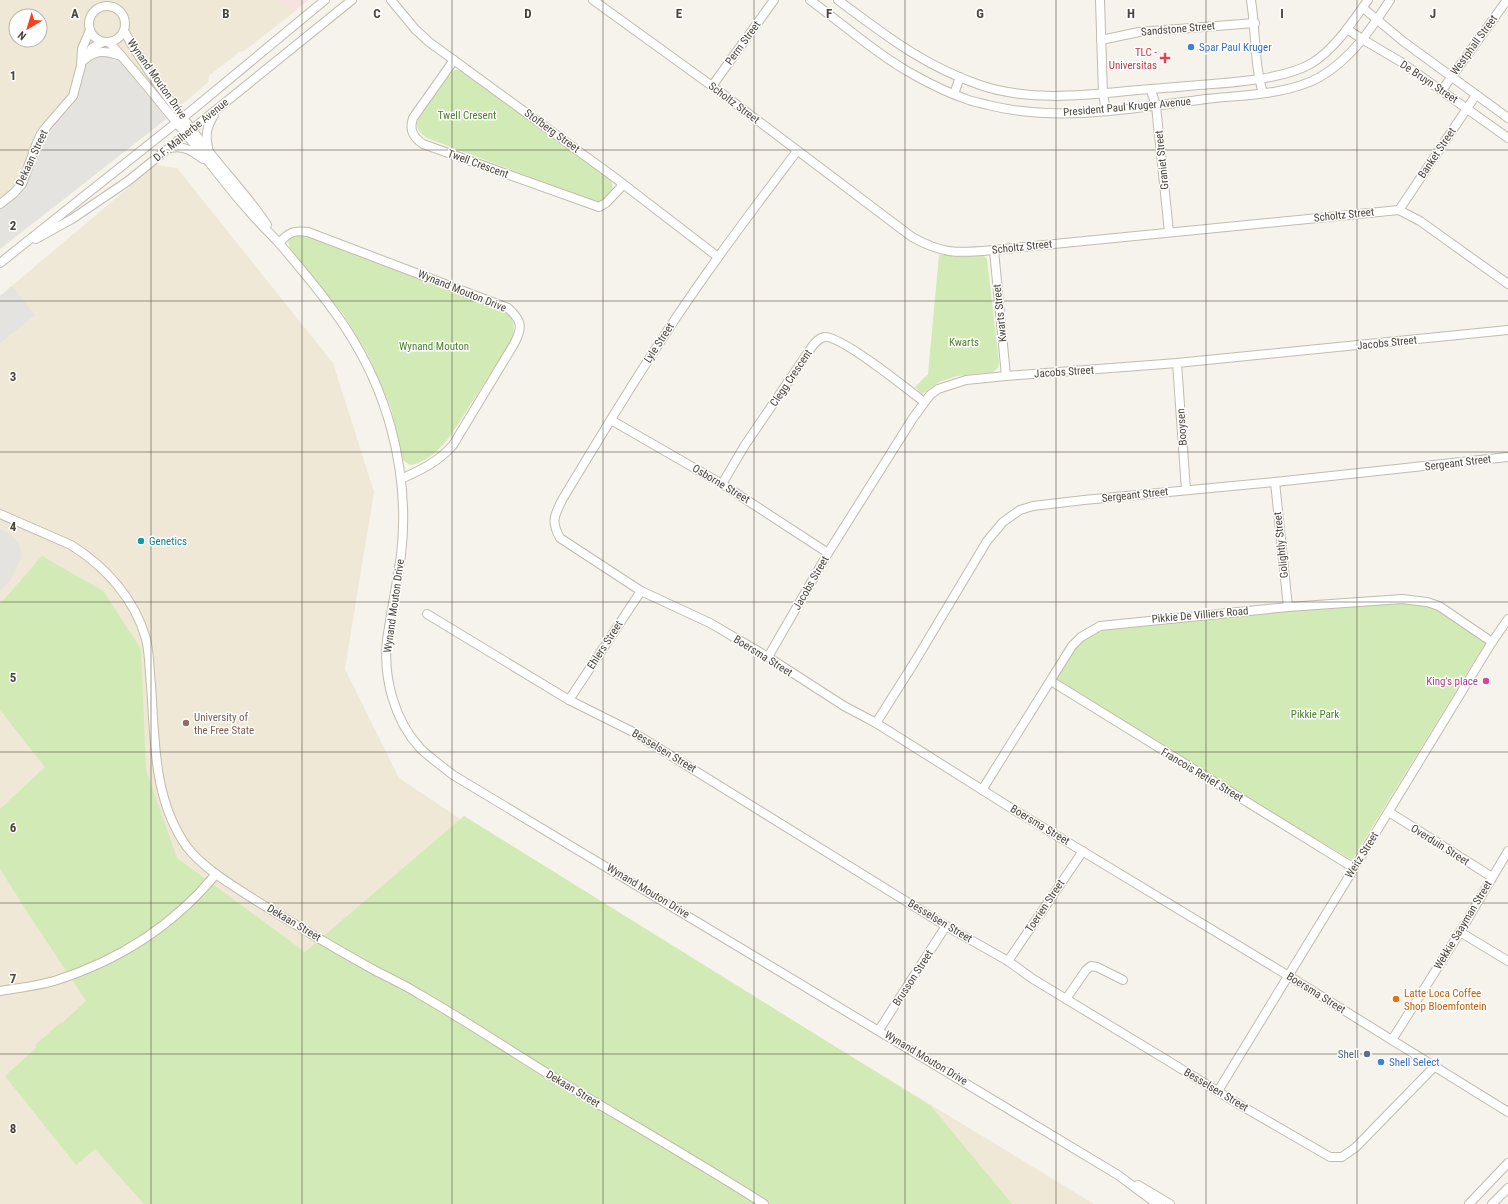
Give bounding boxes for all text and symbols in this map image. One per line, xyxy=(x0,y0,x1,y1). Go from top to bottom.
text: A xyxy=(71,6,79,21)
text: B xyxy=(222,6,230,21)
text: C xyxy=(373,6,381,21)
text: D xyxy=(524,6,532,21)
text: E xyxy=(676,6,683,21)
text: F xyxy=(826,6,832,21)
text: G xyxy=(976,6,984,21)
text: H xyxy=(1127,6,1135,21)
text: I xyxy=(1280,6,1284,21)
text: J xyxy=(1430,6,1436,21)
north arrow xyxy=(8,8,48,48)
street label: Westphall Street xyxy=(1448,12,1500,78)
street label: Perm Street xyxy=(723,18,763,68)
street label: Sandstone Street xyxy=(1140,19,1216,39)
text: N xyxy=(15,28,29,43)
street label: Wynand Mouton Drive xyxy=(125,37,189,121)
place label: Spar Paul Kruger xyxy=(1199,41,1272,54)
marker: Spar Paul Kruger xyxy=(1186,42,1196,52)
place label: TLC - Universitas xyxy=(1109,46,1157,72)
marker: TLC - Universitas xyxy=(1160,53,1170,63)
street label: De Bruyn Street xyxy=(1398,58,1460,106)
text: 1 xyxy=(10,68,16,83)
street label: Scholtz Street xyxy=(706,80,762,126)
street label: President Paul Kruger Avenue xyxy=(1063,95,1191,119)
street label: D.F. Malherbe Avenue xyxy=(151,96,231,164)
street label: Stofberg Street xyxy=(522,107,582,155)
park label: Twell Cresent xyxy=(438,109,496,122)
street label: Banket Street xyxy=(1415,125,1459,181)
street label: Dekaan Street xyxy=(13,128,51,188)
street label: Graniet Street xyxy=(1152,130,1172,190)
street label: Twell Crescent xyxy=(446,147,510,181)
street label: Scholtz Street xyxy=(1313,205,1375,225)
text: 2 xyxy=(10,218,17,233)
street label: Scholtz Street xyxy=(991,237,1053,257)
street label: Wynand Mouton Drive xyxy=(416,267,508,315)
street label: Kwarts Street xyxy=(990,283,1010,343)
street label: Lyle Street xyxy=(641,321,677,365)
street label: Jacobs Street xyxy=(1357,333,1417,353)
park label: Kwarts xyxy=(949,336,979,349)
park label: Wynand Mouton xyxy=(399,340,469,353)
street label: Clegg Crescent xyxy=(767,347,815,409)
street label: Jacobs Street xyxy=(1034,363,1094,381)
text: 3 xyxy=(10,369,16,384)
street label: Booysen xyxy=(1174,408,1190,446)
street label: Sergeant Street xyxy=(1424,452,1492,474)
street label: Osborne Street xyxy=(690,462,752,506)
street label: Sergeant Street xyxy=(1101,485,1169,505)
street label: Golightly Street xyxy=(1271,511,1291,579)
text: 4 xyxy=(10,519,17,534)
place label: Genetics xyxy=(149,535,187,548)
marker: Genetics xyxy=(136,536,146,546)
street label: Jacobs Street xyxy=(790,554,832,612)
street label: Wynand Mouton Drive xyxy=(381,558,407,654)
street label: Pikkie De Villiers Road xyxy=(1151,604,1249,626)
street label: Ehlers Street xyxy=(585,618,625,672)
street label: Boersma Street xyxy=(731,633,795,679)
text: 5 xyxy=(10,670,17,685)
place label: King's place xyxy=(1426,675,1478,688)
marker: King's place xyxy=(1481,676,1491,686)
park label: Pikkie Park xyxy=(1291,708,1339,721)
place label: University of the Free State xyxy=(194,711,254,737)
marker: University of the Free State xyxy=(181,718,191,728)
street label: Besselsen Street xyxy=(629,727,699,775)
street label: Francois Retief Street xyxy=(1159,745,1245,805)
street label: Boersma Street xyxy=(1008,802,1072,848)
text: 6 xyxy=(10,820,17,835)
street label: Overduin Street xyxy=(1408,822,1472,868)
street label: Weitz Street xyxy=(1343,829,1381,881)
street label: Wynand Mouton Drive xyxy=(604,861,692,921)
street label: Toerien Street xyxy=(1023,877,1067,935)
street label: Wekkie Saayman Street xyxy=(1431,878,1495,972)
street label: Besselsen Street xyxy=(905,897,975,945)
street label: Dekaan Street xyxy=(265,902,323,944)
street label: Brusson Street xyxy=(890,948,936,1008)
street label: Boersma Street xyxy=(1284,970,1348,1016)
text: 7 xyxy=(10,971,17,986)
place label: Latte Loca Coffee Shop Bloemfontein xyxy=(1404,987,1487,1013)
marker: Latte Loca Coffee Shop Bloemfontein xyxy=(1391,994,1401,1004)
street label: Wynand Mouton Drive xyxy=(882,1028,970,1088)
place label: Shell xyxy=(1338,1048,1359,1061)
marker: Shell xyxy=(1362,1049,1372,1059)
place label: Shell Select xyxy=(1389,1056,1440,1069)
marker: Shell Select xyxy=(1376,1057,1386,1067)
street label: Besselsen Street xyxy=(1181,1066,1251,1114)
street label: Dekaan Street xyxy=(544,1068,602,1110)
text: 8 xyxy=(10,1121,16,1136)

